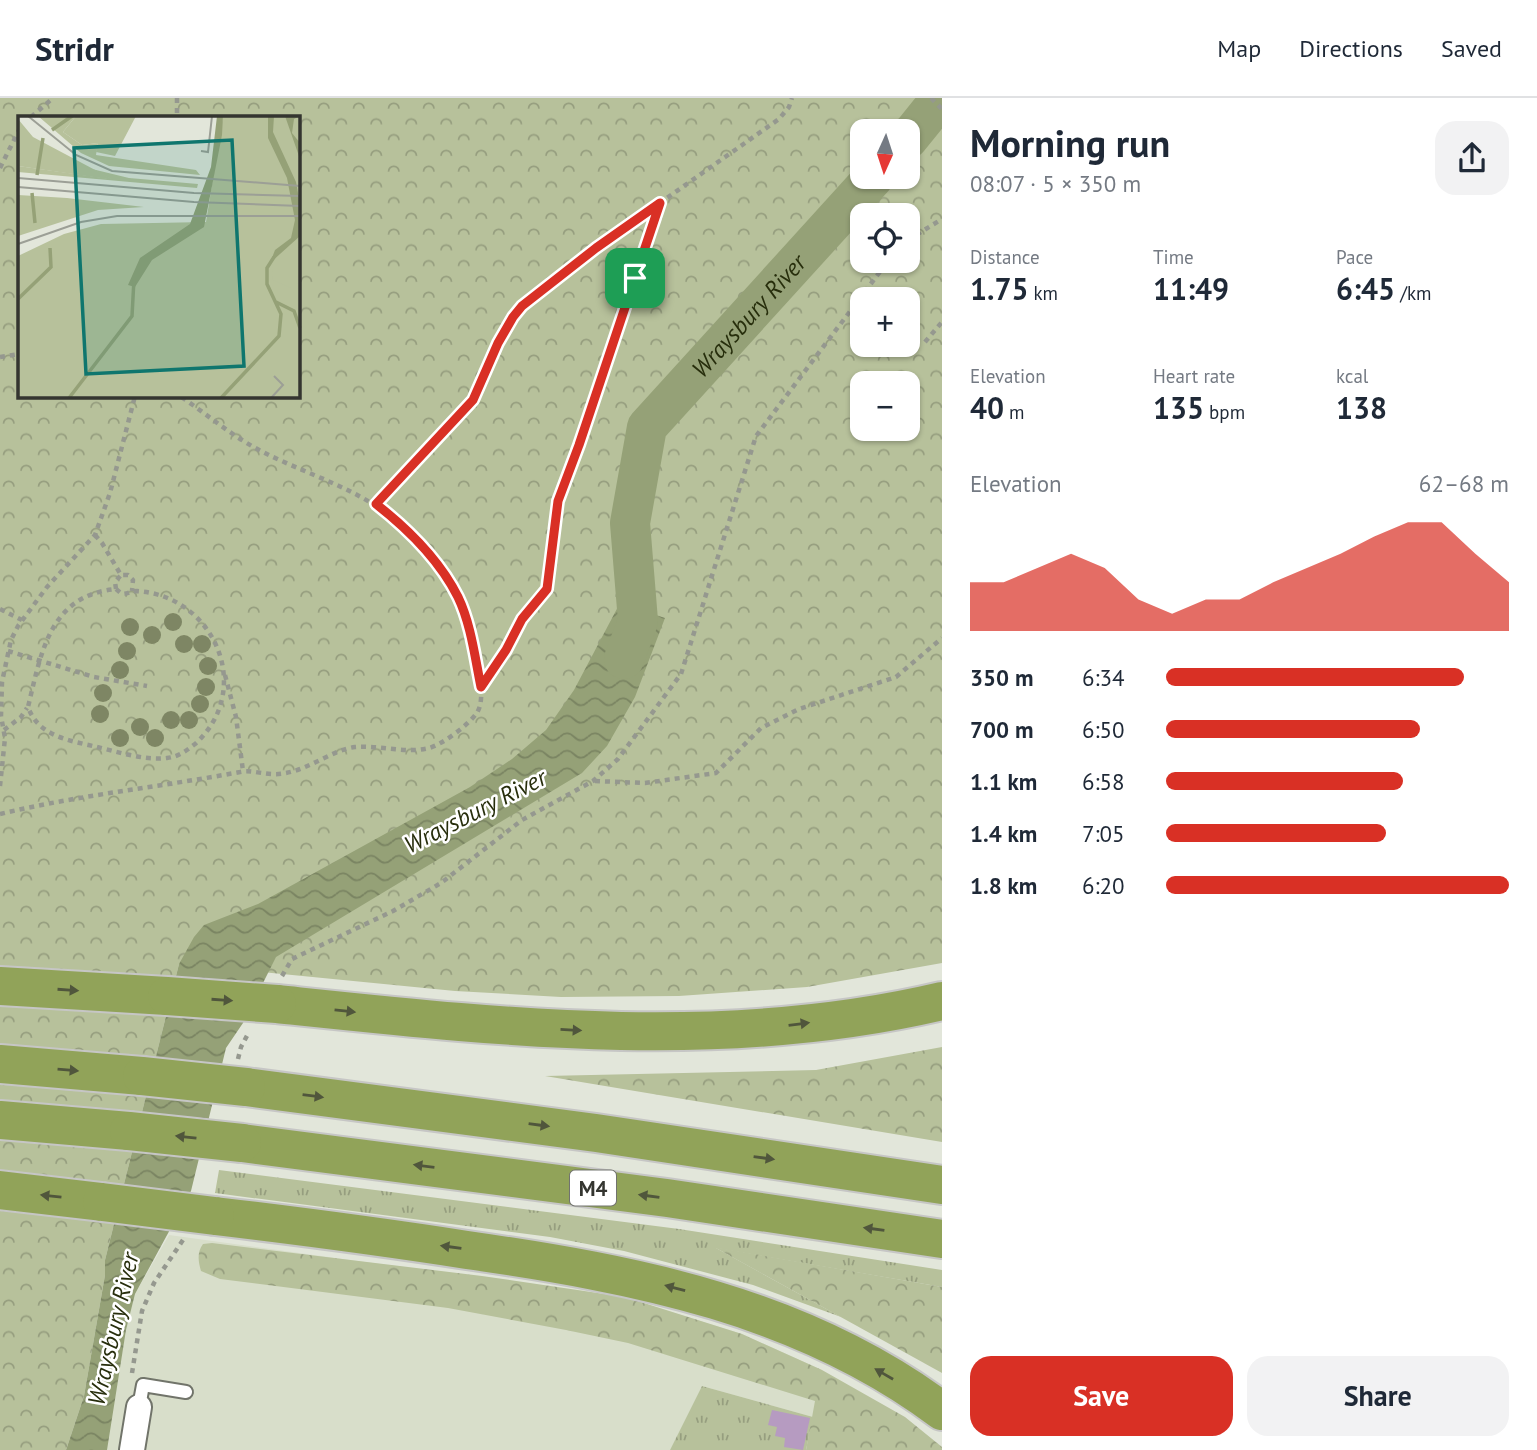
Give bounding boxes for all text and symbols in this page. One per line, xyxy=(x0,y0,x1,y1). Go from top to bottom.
text: Stridr xyxy=(35,27,114,70)
text: Map xyxy=(1217,33,1261,64)
text: Directions xyxy=(1299,33,1403,64)
text: Saved xyxy=(1441,33,1502,64)
inset map xyxy=(18,116,299,397)
text: Morning run xyxy=(970,118,1170,167)
north arrow xyxy=(850,119,920,189)
map controls xyxy=(850,119,920,441)
button: share xyxy=(1435,121,1509,195)
text: 08:07 · 5 × 350 m xyxy=(970,169,1141,198)
button: locate xyxy=(850,203,920,273)
text: Distance xyxy=(970,245,1040,269)
text: Time xyxy=(1153,245,1194,269)
text: Pace xyxy=(1336,245,1373,269)
water label: Wraysbury River xyxy=(684,246,814,384)
pin xyxy=(605,248,665,308)
icon: arrive xyxy=(616,259,654,297)
text: 1.75 xyxy=(970,269,1028,308)
text: 11:49 xyxy=(1153,269,1229,308)
text: 6:45 xyxy=(1336,269,1395,308)
text: km xyxy=(1028,281,1058,305)
text: /km xyxy=(1395,281,1431,305)
button: + xyxy=(850,287,920,357)
text: Elevation xyxy=(970,364,1046,388)
text: Heart rate xyxy=(1153,364,1235,388)
text: kcal xyxy=(1336,364,1368,388)
button: − xyxy=(850,371,920,441)
text: 40 xyxy=(970,388,1004,427)
text: 135 xyxy=(1153,388,1204,427)
text: 138 xyxy=(1336,388,1387,427)
text: m xyxy=(1004,400,1025,424)
text: bpm xyxy=(1204,400,1245,424)
text: Elevation xyxy=(970,469,1062,498)
text: 62–68 m xyxy=(1419,469,1509,498)
text: 350 m xyxy=(970,663,1033,692)
text: 6:34 xyxy=(1082,663,1125,692)
text: 700 m xyxy=(970,715,1033,744)
text: 6:50 xyxy=(1082,715,1125,744)
water label: Wraysbury River xyxy=(399,761,553,860)
text: 1.1 km xyxy=(970,767,1037,796)
text: 6:58 xyxy=(1082,767,1125,796)
text: 1.4 km xyxy=(970,819,1037,848)
text: 7:05 xyxy=(1082,819,1125,848)
text: 1.8 km xyxy=(970,871,1037,900)
text: 6:20 xyxy=(1082,871,1125,900)
one-way arrow xyxy=(57,985,79,996)
one-way arrow xyxy=(211,995,233,1006)
one-way arrow xyxy=(334,1006,356,1017)
one-way arrow xyxy=(788,1018,810,1029)
one-way arrow xyxy=(561,1024,583,1035)
one-way arrow xyxy=(57,1065,79,1076)
one-way arrow xyxy=(302,1090,324,1101)
one-way arrow xyxy=(528,1120,550,1131)
one-way arrow xyxy=(175,1131,197,1142)
one-way arrow xyxy=(753,1153,775,1164)
one-way arrow xyxy=(413,1160,435,1171)
road number: M4 xyxy=(570,1170,616,1206)
one-way arrow xyxy=(40,1190,62,1201)
one-way arrow xyxy=(638,1190,660,1201)
one-way arrow xyxy=(863,1223,885,1234)
one-way arrow xyxy=(440,1242,462,1253)
water label: Wraysbury River xyxy=(80,1248,146,1408)
one-way arrow xyxy=(664,1282,685,1292)
button: Save xyxy=(970,1356,1233,1436)
button: Share xyxy=(1247,1356,1509,1436)
one-way arrow xyxy=(875,1368,894,1380)

